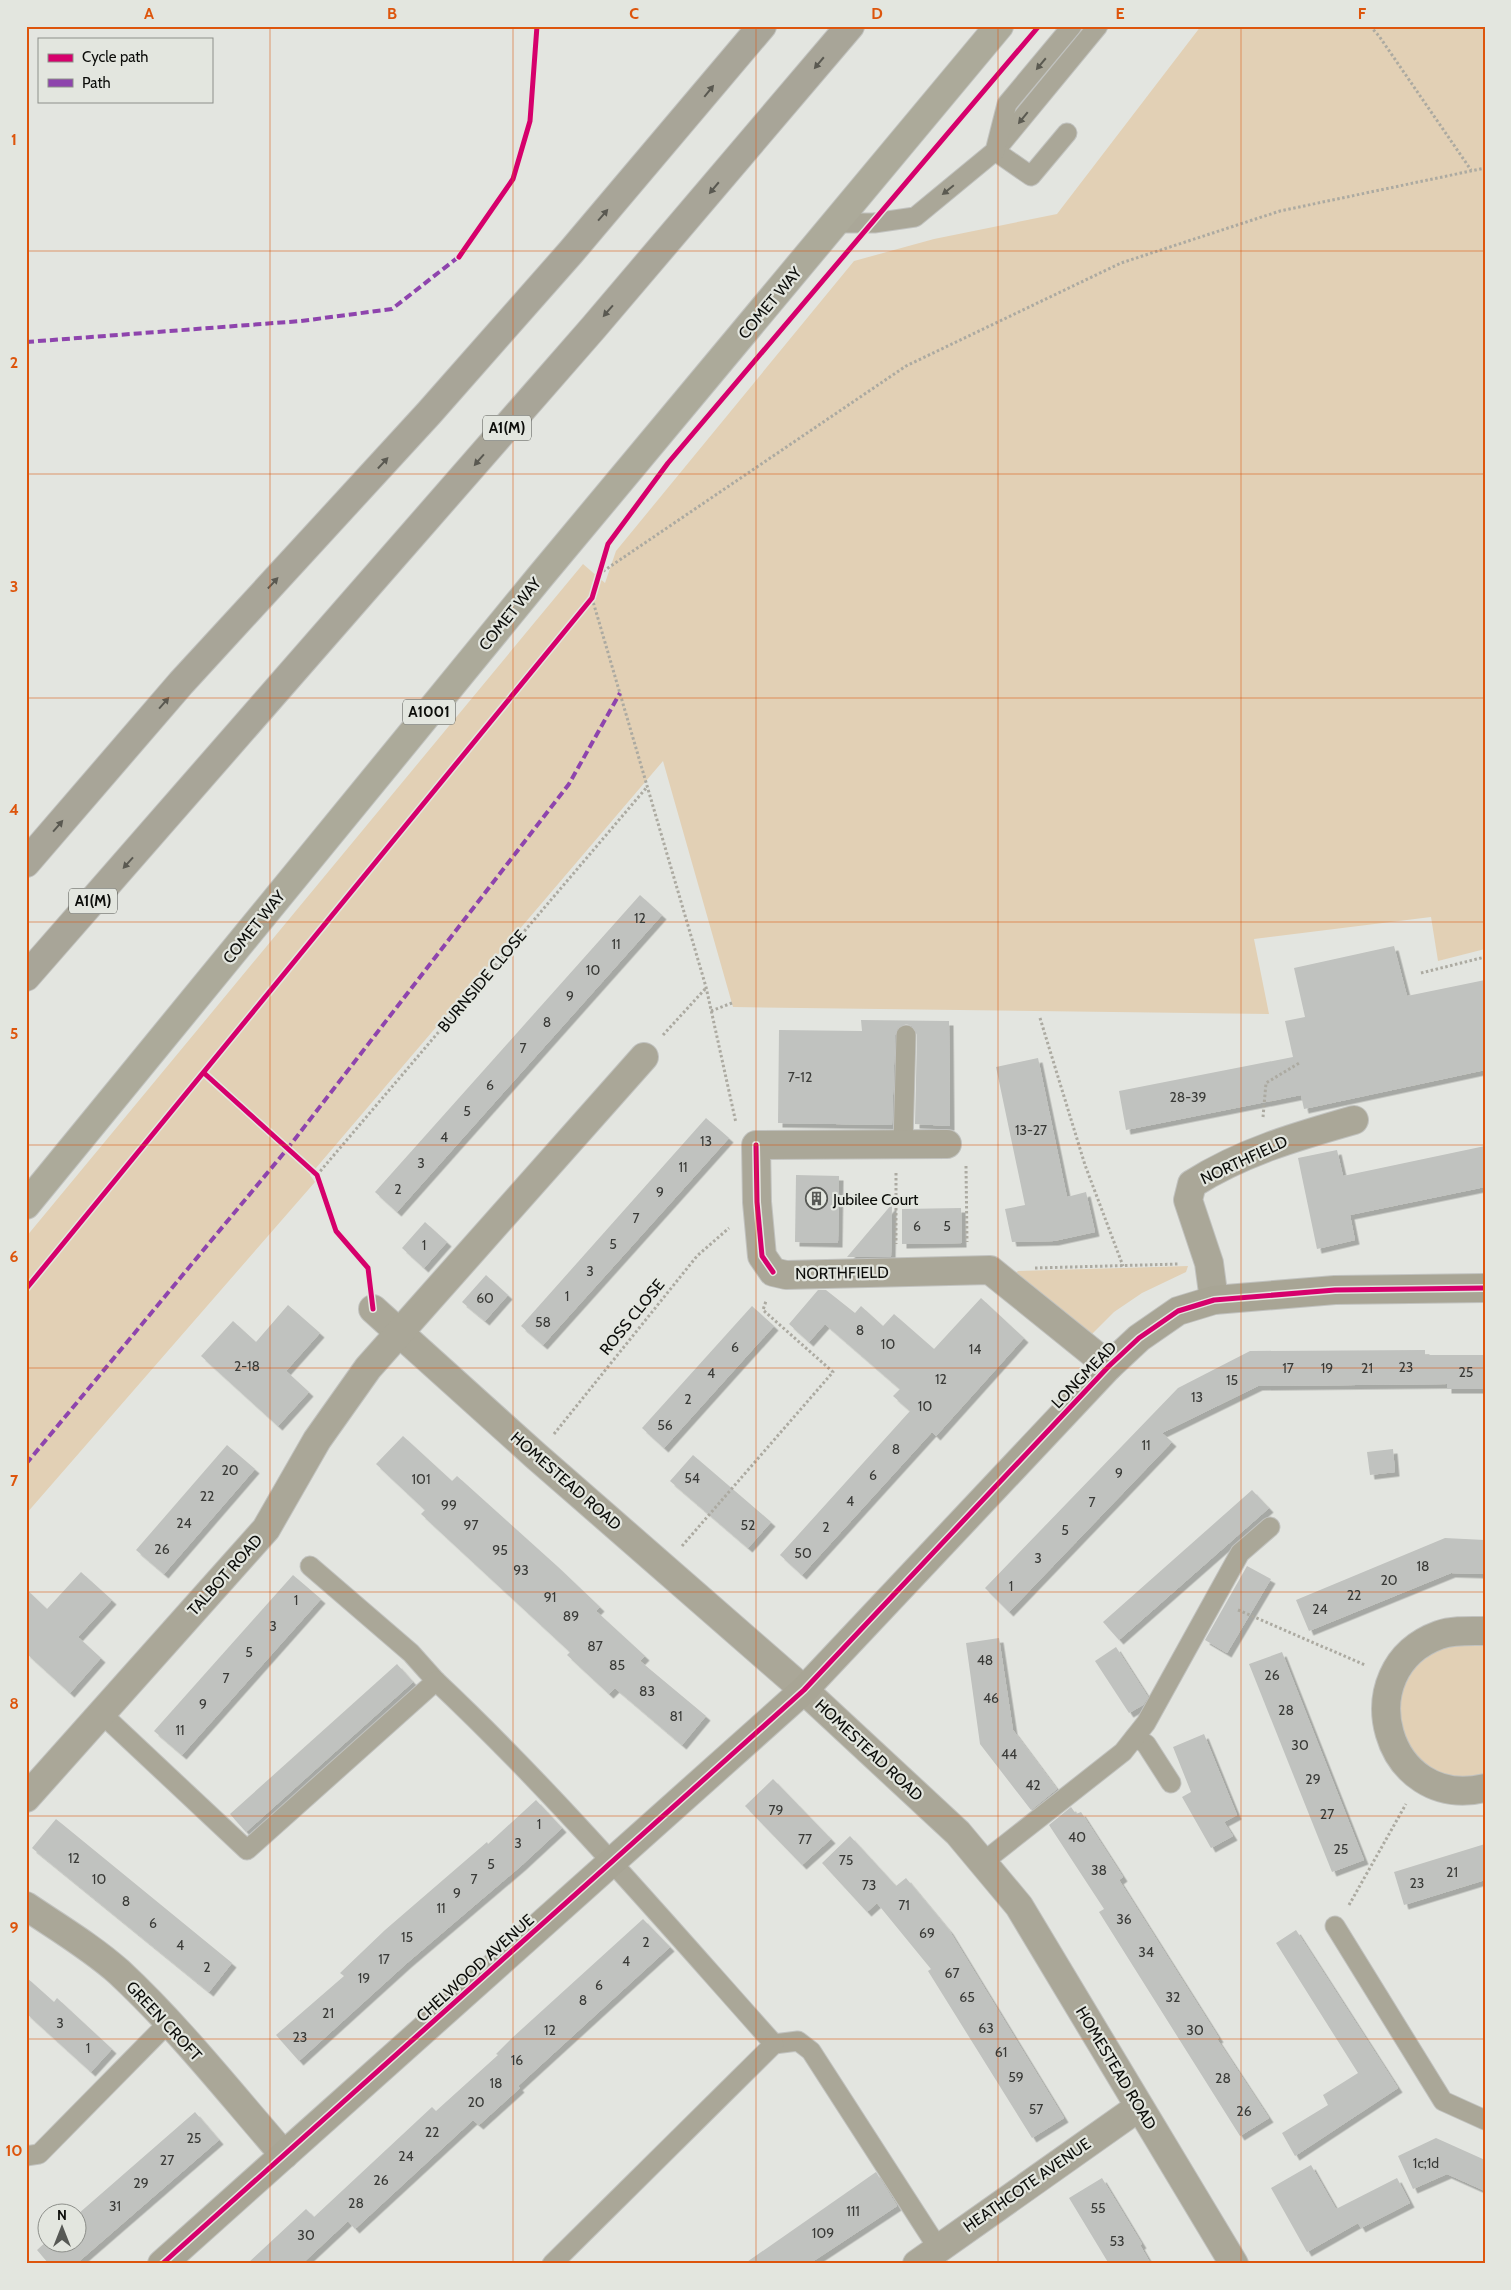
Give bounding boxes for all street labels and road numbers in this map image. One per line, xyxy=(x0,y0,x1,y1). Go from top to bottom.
street label: COMET WAY xyxy=(734,262,806,343)
road number: A1(M) xyxy=(483,416,531,440)
street label: COMET WAY xyxy=(475,573,546,654)
road number: A1001 xyxy=(403,700,455,724)
street label: COMET WAY xyxy=(219,886,290,967)
road number: A1(M) xyxy=(69,888,117,914)
street label: BURNSIDE CLOSE xyxy=(434,926,530,1036)
street label: NORTHFIELD xyxy=(1197,1132,1291,1188)
street label: NORTHFIELD xyxy=(795,1263,889,1283)
street label: ROSS CLOSE xyxy=(596,1275,668,1359)
street label: LONGMEAD xyxy=(1048,1338,1120,1412)
street label: HOMESTEAD ROAD xyxy=(507,1428,625,1534)
street label: TALBOT ROAD xyxy=(184,1531,266,1619)
street label: HOMESTEAD ROAD xyxy=(811,1695,927,1805)
street label: CHELWOOD AVENUE xyxy=(412,1910,538,2026)
street label: GREEN CROFT xyxy=(122,1977,206,2065)
street label: HOMESTEAD ROAD xyxy=(1072,2003,1160,2133)
street label: HEATHCOTE AVENUE xyxy=(960,2134,1094,2236)

